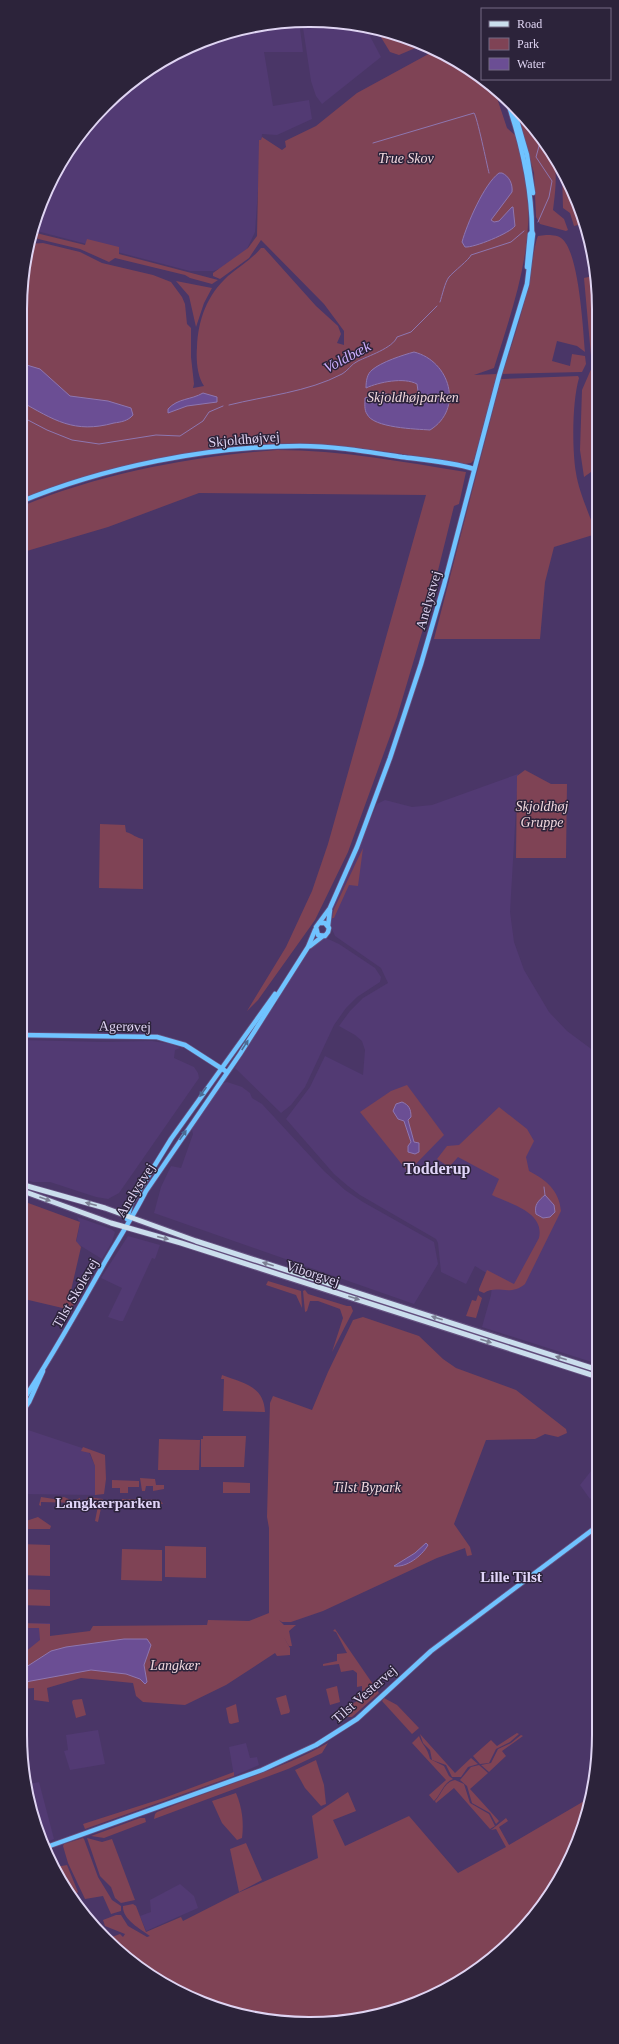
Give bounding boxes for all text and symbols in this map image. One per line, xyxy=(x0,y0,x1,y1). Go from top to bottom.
legend xyxy=(481,8,611,80)
text: Road xyxy=(517,17,542,31)
text: Park xyxy=(517,37,539,51)
text: Water xyxy=(517,57,545,71)
park label: True Skov xyxy=(378,151,435,166)
water label: Voldbæk xyxy=(321,338,373,376)
park label: Skjoldhøjparken xyxy=(367,390,459,405)
street label: Skjoldhøjvej xyxy=(208,429,280,450)
street label: Anelystvej xyxy=(413,569,444,631)
park label: Skjoldhøj Gruppe xyxy=(516,799,569,830)
street label: Agerøvej xyxy=(99,1019,151,1034)
one-way arrow xyxy=(242,1040,249,1051)
one-way arrow xyxy=(199,1087,207,1098)
one-way arrow xyxy=(179,1130,187,1141)
district label: Todderup xyxy=(404,1160,471,1178)
street label: Anelystvej xyxy=(113,1161,158,1220)
one-way arrow xyxy=(39,1197,51,1203)
one-way arrow xyxy=(84,1201,97,1207)
one-way arrow xyxy=(156,1236,169,1242)
street label: Tilst Skolevej xyxy=(50,1256,101,1331)
street label: Viborgvej xyxy=(284,1258,342,1289)
one-way arrow xyxy=(262,1261,274,1267)
one-way arrow xyxy=(348,1295,360,1301)
one-way arrow xyxy=(431,1315,443,1321)
one-way arrow xyxy=(481,1338,493,1344)
one-way arrow xyxy=(555,1355,567,1361)
park label: Tilst Bypark xyxy=(333,1480,402,1495)
district label: Langkærparken xyxy=(55,1495,161,1511)
district label: Lille Tilst xyxy=(480,1569,542,1585)
park label: Langkær xyxy=(149,1658,200,1673)
street label: Tilst Vestervej xyxy=(329,1662,400,1726)

